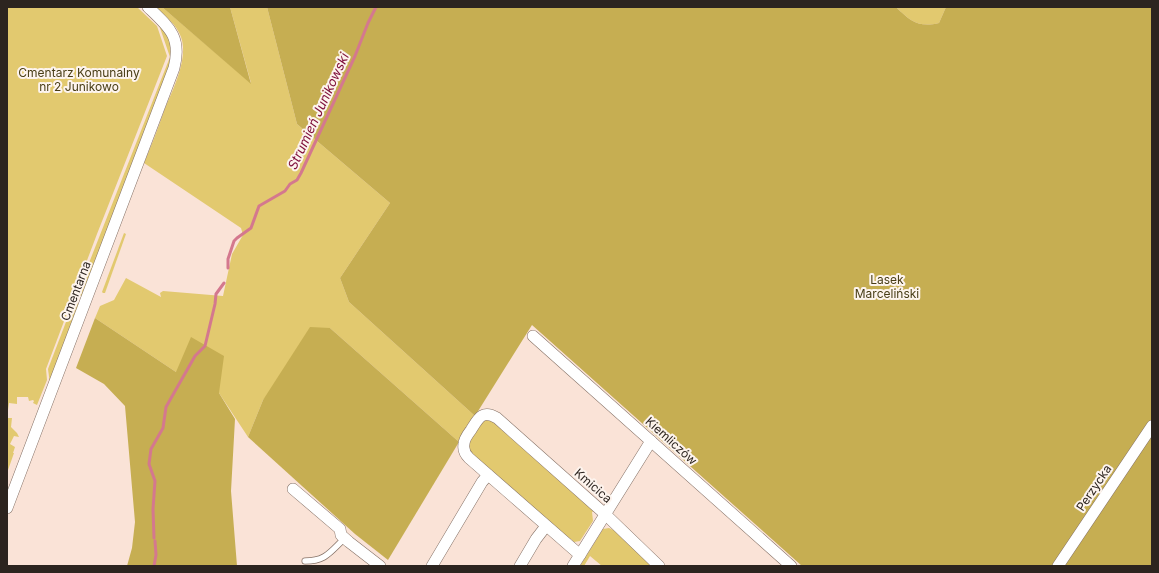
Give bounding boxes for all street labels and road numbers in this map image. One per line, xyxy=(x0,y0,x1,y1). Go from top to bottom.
street label: Cmentarna xyxy=(57,259,94,323)
street label: Kiemliczów xyxy=(642,414,700,468)
street label: Perzycka xyxy=(1073,462,1114,514)
street label: Kmicica xyxy=(571,465,615,506)

